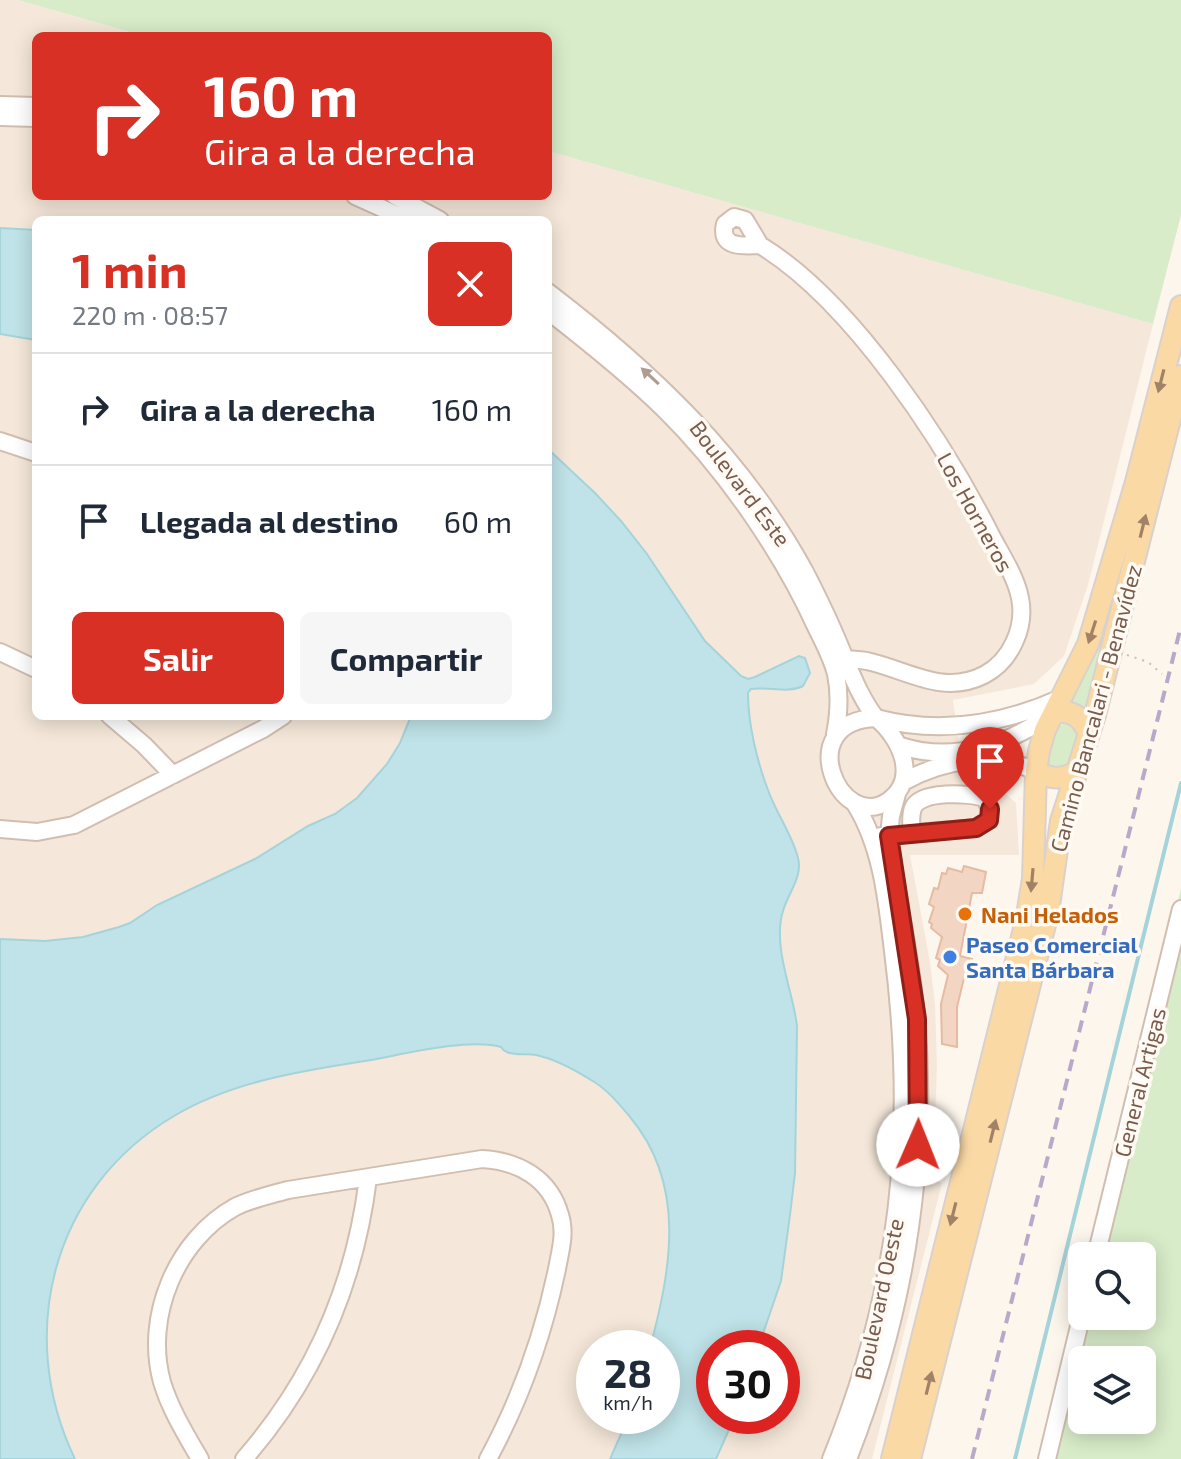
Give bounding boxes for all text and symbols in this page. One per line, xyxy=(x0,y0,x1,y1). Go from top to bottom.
text: 160 m xyxy=(204,61,358,128)
icon: right xyxy=(72,64,176,168)
text: Gira a la derecha xyxy=(204,129,476,172)
text: 1 min xyxy=(72,240,188,298)
button: close xyxy=(428,242,512,326)
text: 220 m · 08:57 xyxy=(72,299,228,330)
one-way arrow xyxy=(641,367,660,385)
one-way arrow xyxy=(1155,369,1167,394)
icon: right xyxy=(72,387,116,431)
text: Gira a la derecha xyxy=(140,391,376,427)
text: 160 m xyxy=(432,391,512,427)
street label: Boulevard Este xyxy=(685,415,797,551)
street label: Los Horneros xyxy=(932,448,1020,576)
icon: arrive xyxy=(72,499,116,543)
text: Llegada al destino xyxy=(140,503,399,539)
text: 60 m xyxy=(444,503,512,539)
one-way arrow xyxy=(1137,514,1149,539)
street label: Camino Bancalari - Benavídez xyxy=(1044,561,1146,855)
button: Salir xyxy=(72,612,284,704)
button: Compartir xyxy=(300,612,512,704)
one-way arrow xyxy=(1085,620,1097,644)
pin xyxy=(956,727,1024,809)
icon: arrive xyxy=(968,739,1012,783)
one-way arrow xyxy=(1025,868,1038,893)
place label: Nani Helados xyxy=(981,901,1119,927)
marker: Nani Helados xyxy=(956,905,974,923)
place label: Paseo Comercial Santa Bárbara xyxy=(966,931,1139,982)
marker: Paseo Comercial Santa Bárbara xyxy=(941,948,959,966)
street label: General Artigas xyxy=(1108,1004,1170,1160)
position arrow xyxy=(876,1103,960,1187)
one-way arrow xyxy=(988,1119,1000,1144)
one-way arrow xyxy=(947,1202,959,1227)
street label: Boulevard Oeste xyxy=(848,1216,908,1382)
map controls xyxy=(1068,1242,1156,1434)
button: search xyxy=(1068,1242,1156,1330)
speed limit sign: 30 xyxy=(696,1330,800,1434)
button: layers xyxy=(1068,1346,1156,1434)
text: 28 xyxy=(604,1348,652,1396)
one-way arrow xyxy=(924,1371,936,1396)
text: km/h xyxy=(603,1390,653,1414)

